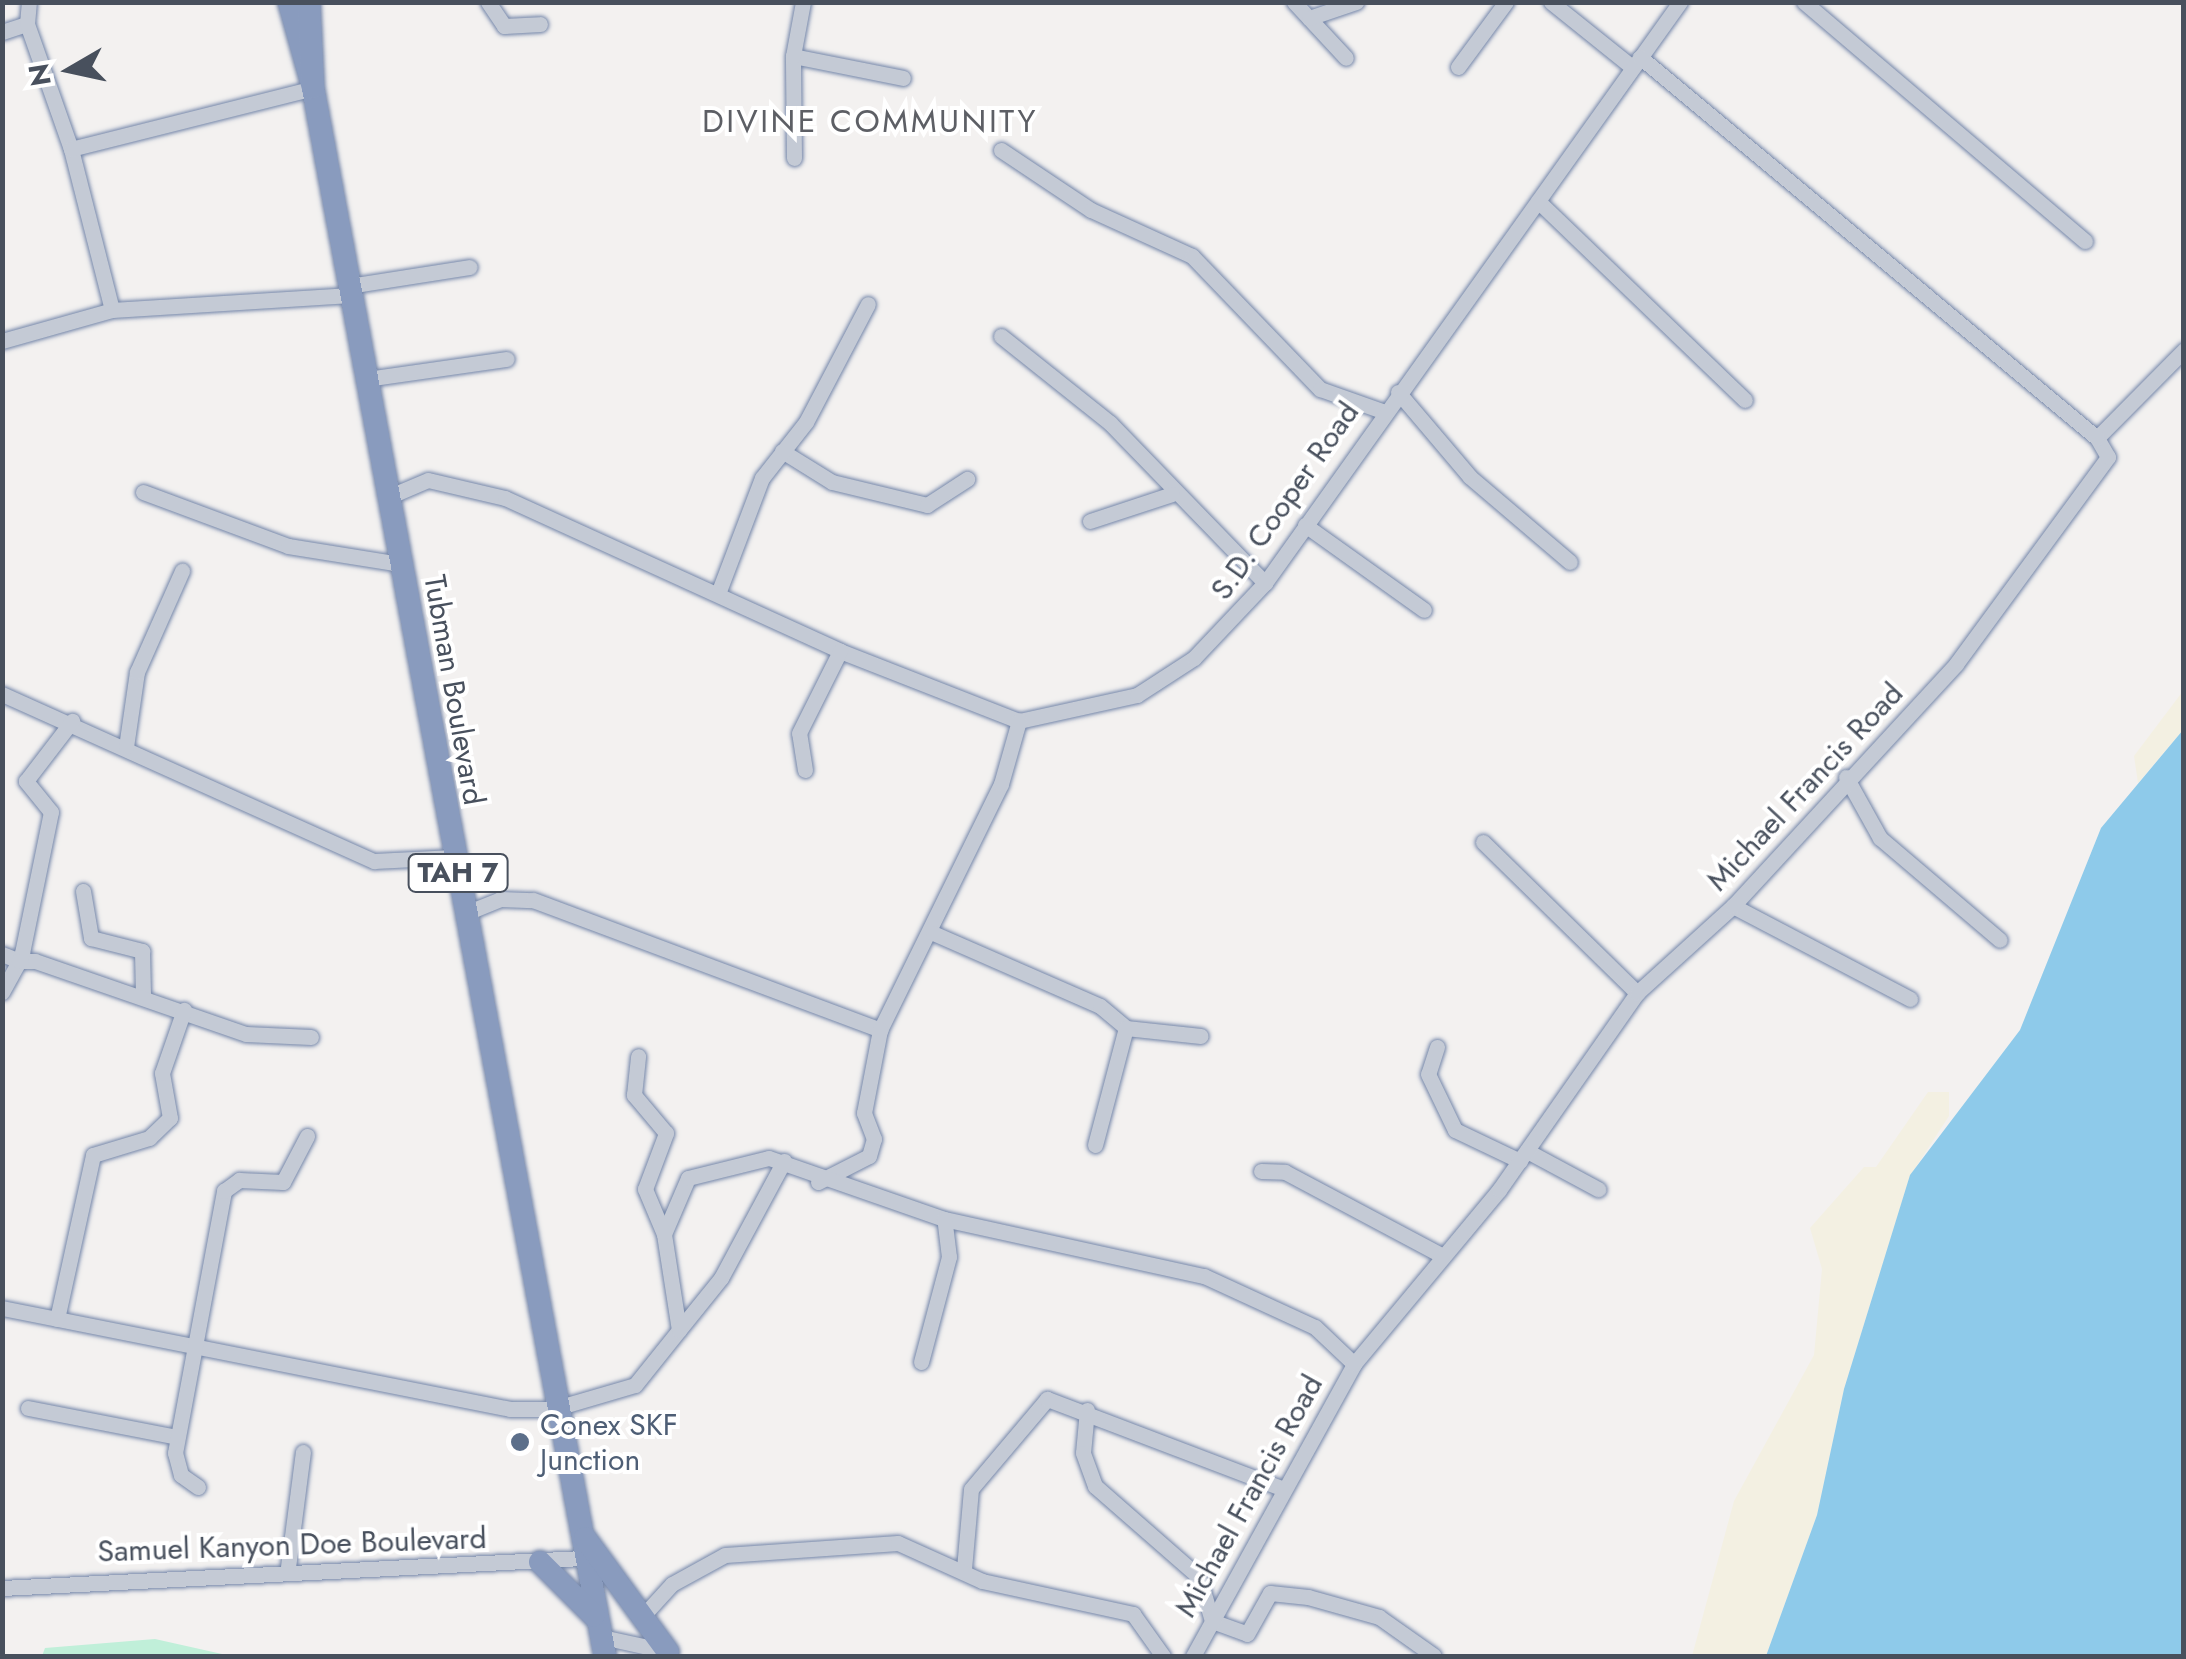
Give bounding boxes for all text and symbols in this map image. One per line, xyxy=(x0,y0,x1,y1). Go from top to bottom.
north arrow xyxy=(20,20,120,120)
text: N xyxy=(18,61,62,89)
district label: DIVINE COMMUNITY xyxy=(702,102,1038,140)
street label: S.D. Cooper Road xyxy=(1203,395,1367,607)
street label: Tubman Boulevard xyxy=(416,572,492,808)
street label: Michael Francis Road xyxy=(1699,676,1911,898)
road number: TAH 7 xyxy=(406,850,510,896)
street label: Michael Francis Road xyxy=(1168,1369,1330,1623)
place label: Conex SKF Junction xyxy=(540,1407,678,1478)
marker: Conex SKF Junction xyxy=(509,1431,531,1453)
street label: Samuel Kanyon Doe Boulevard xyxy=(97,1520,487,1570)

